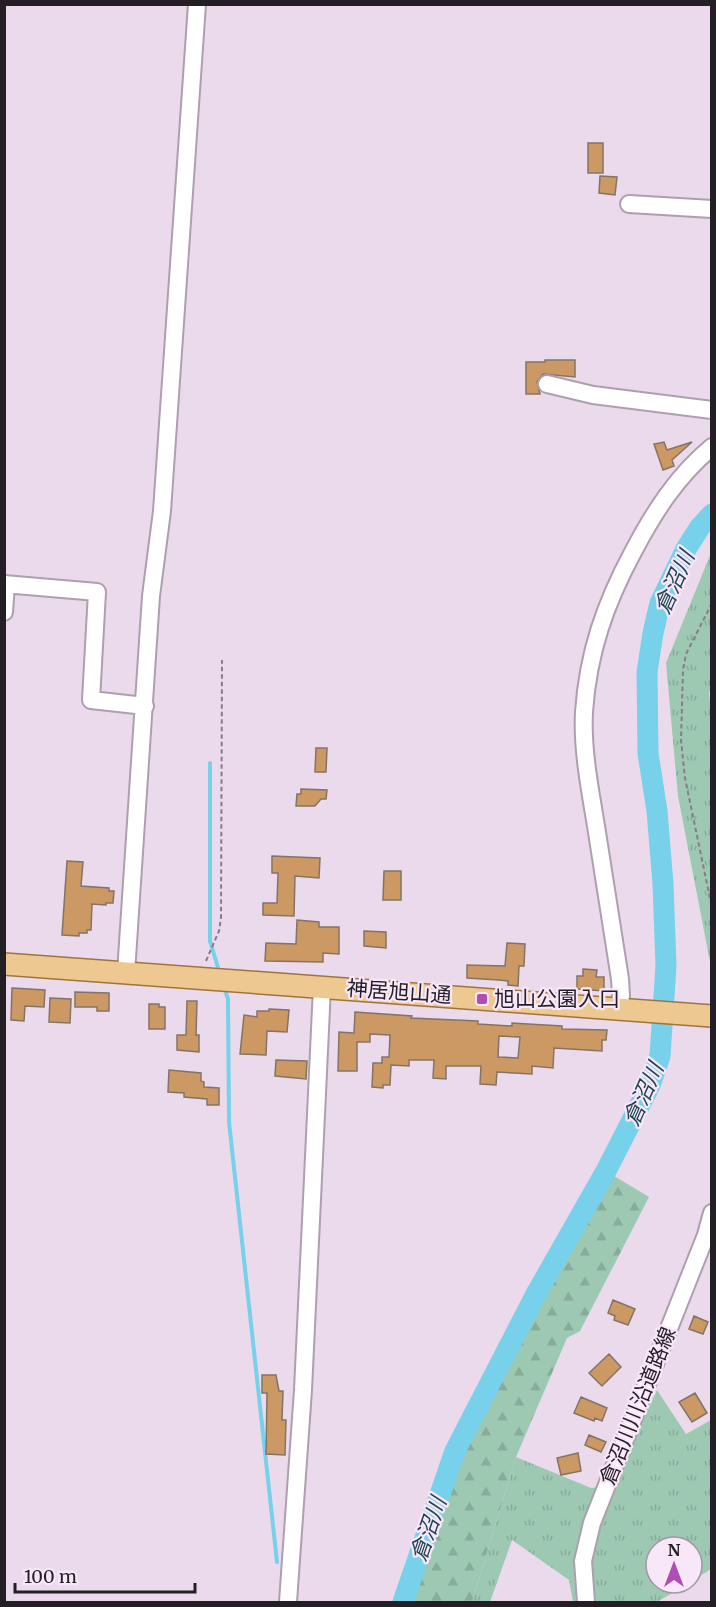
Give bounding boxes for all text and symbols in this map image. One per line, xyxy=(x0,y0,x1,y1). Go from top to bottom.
water label: 倉沼川 xyxy=(648,544,701,618)
street label: 神居旭山通 xyxy=(346,974,452,1009)
place label: 旭山公園入口 xyxy=(494,985,620,1012)
marker: 旭山公園入口 xyxy=(475,992,489,1006)
water label: 倉沼川 xyxy=(617,1056,670,1130)
street label: 倉沼川川沿道路線 xyxy=(594,1323,682,1489)
water label: 倉沼川 xyxy=(404,1491,453,1565)
north arrow xyxy=(644,1535,704,1595)
text: N xyxy=(668,1540,681,1560)
scale bar xyxy=(15,1556,195,1594)
text: 100 m xyxy=(24,1565,77,1588)

